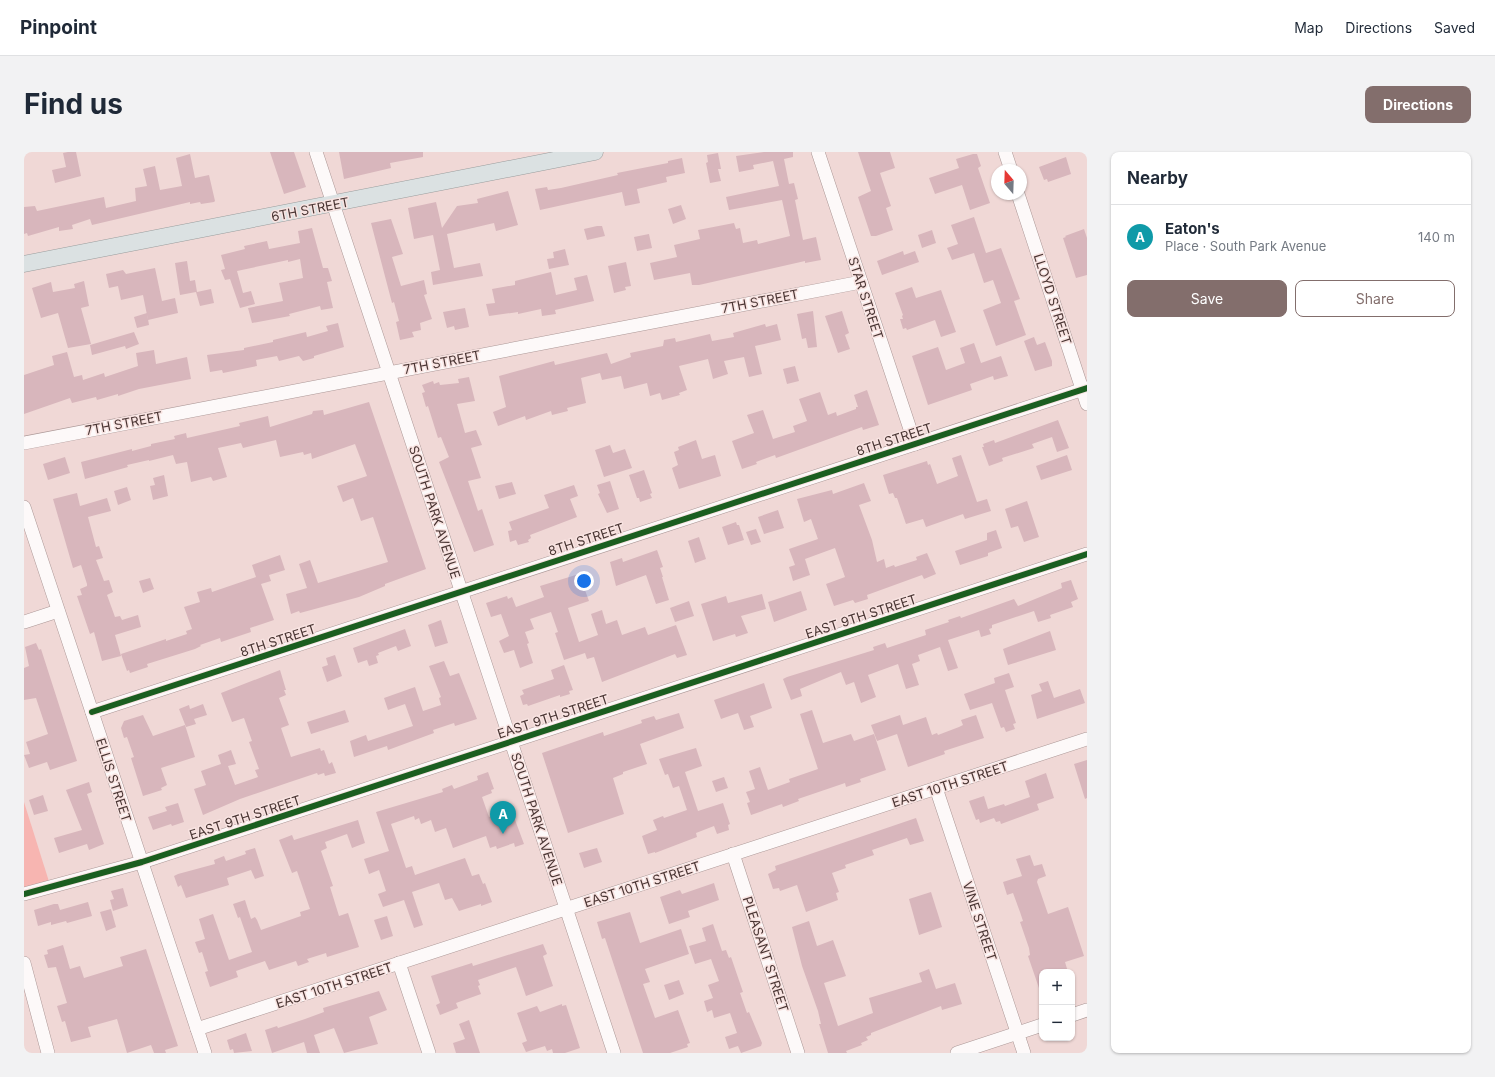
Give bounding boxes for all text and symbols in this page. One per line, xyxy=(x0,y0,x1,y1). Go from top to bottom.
text: Pinpoint xyxy=(20,16,97,39)
text: Map xyxy=(1294,19,1323,36)
text: Directions xyxy=(1345,19,1412,36)
text: Saved xyxy=(1434,19,1475,36)
button: Directions xyxy=(1365,86,1471,123)
text: Find us xyxy=(24,87,123,121)
north arrow xyxy=(991,164,1027,200)
text: Nearby xyxy=(1127,168,1188,188)
street label: 6TH STREET xyxy=(270,194,350,224)
text: Eaton's xyxy=(1165,219,1220,238)
text: A xyxy=(1135,229,1145,245)
text: 140 m xyxy=(1418,229,1455,245)
text: Place · South Park Avenue xyxy=(1165,238,1326,254)
street label: LLOYD STREET xyxy=(1031,251,1075,347)
street label: STAR STREET xyxy=(845,255,887,341)
button: Save xyxy=(1127,280,1287,317)
button: Share xyxy=(1295,280,1455,317)
street label: 7TH STREET xyxy=(720,286,800,316)
street label: 7TH STREET xyxy=(402,347,482,377)
street label: 7TH STREET xyxy=(84,408,164,438)
street label: 8TH STREET xyxy=(854,419,934,459)
street label: SOUTH PARK AVENUE xyxy=(406,443,464,581)
street label: 8TH STREET xyxy=(546,519,626,559)
your location xyxy=(574,571,594,591)
street label: EAST 9TH STREET xyxy=(803,590,919,642)
street label: 8TH STREET xyxy=(238,620,318,660)
street label: EAST 9TH STREET xyxy=(495,690,611,742)
street label: ELLIS STREET xyxy=(93,736,135,824)
street label: SOUTH PARK AVENUE xyxy=(508,750,566,888)
street label: EAST 10TH STREET xyxy=(890,758,1010,810)
street label: EAST 9TH STREET xyxy=(187,791,303,843)
pin: A xyxy=(490,801,516,834)
street label: EAST 10TH STREET xyxy=(582,858,702,910)
street label: VINE STREET xyxy=(960,879,1000,963)
street label: PLEASANT STREET xyxy=(740,894,792,1014)
street label: EAST 10TH STREET xyxy=(274,959,394,1011)
map controls xyxy=(1039,969,1075,1041)
button: + xyxy=(1039,969,1075,1005)
button: − xyxy=(1039,1005,1075,1041)

